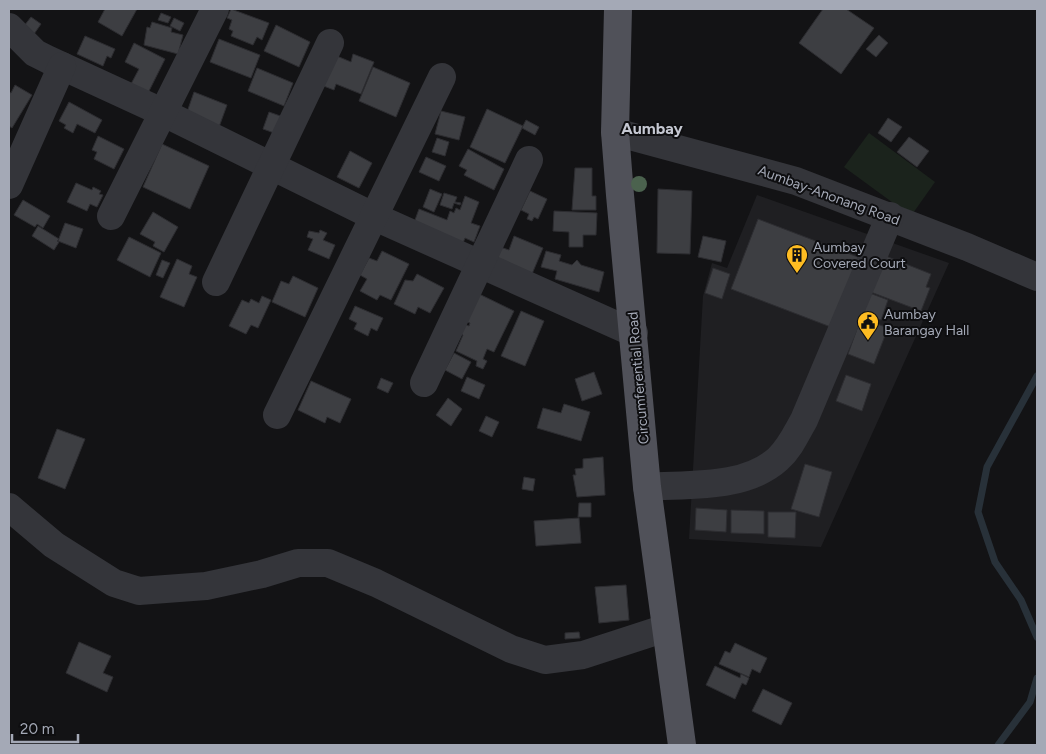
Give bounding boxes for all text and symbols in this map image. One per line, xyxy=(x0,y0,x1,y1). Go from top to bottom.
district label: Aumbay xyxy=(621,119,684,138)
street label: Aumbay-Anonang Road xyxy=(756,162,902,229)
place label: Aumbay Covered Court xyxy=(813,239,906,272)
building icon: Aumbay Covered Court xyxy=(785,243,809,274)
place label: Aumbay Barangay Hall xyxy=(884,306,969,339)
public building icon: Aumbay Barangay Hall xyxy=(856,310,880,341)
street label: Circumferential Road xyxy=(624,311,653,445)
scale bar xyxy=(12,712,79,744)
text: 20 m xyxy=(20,720,54,738)

